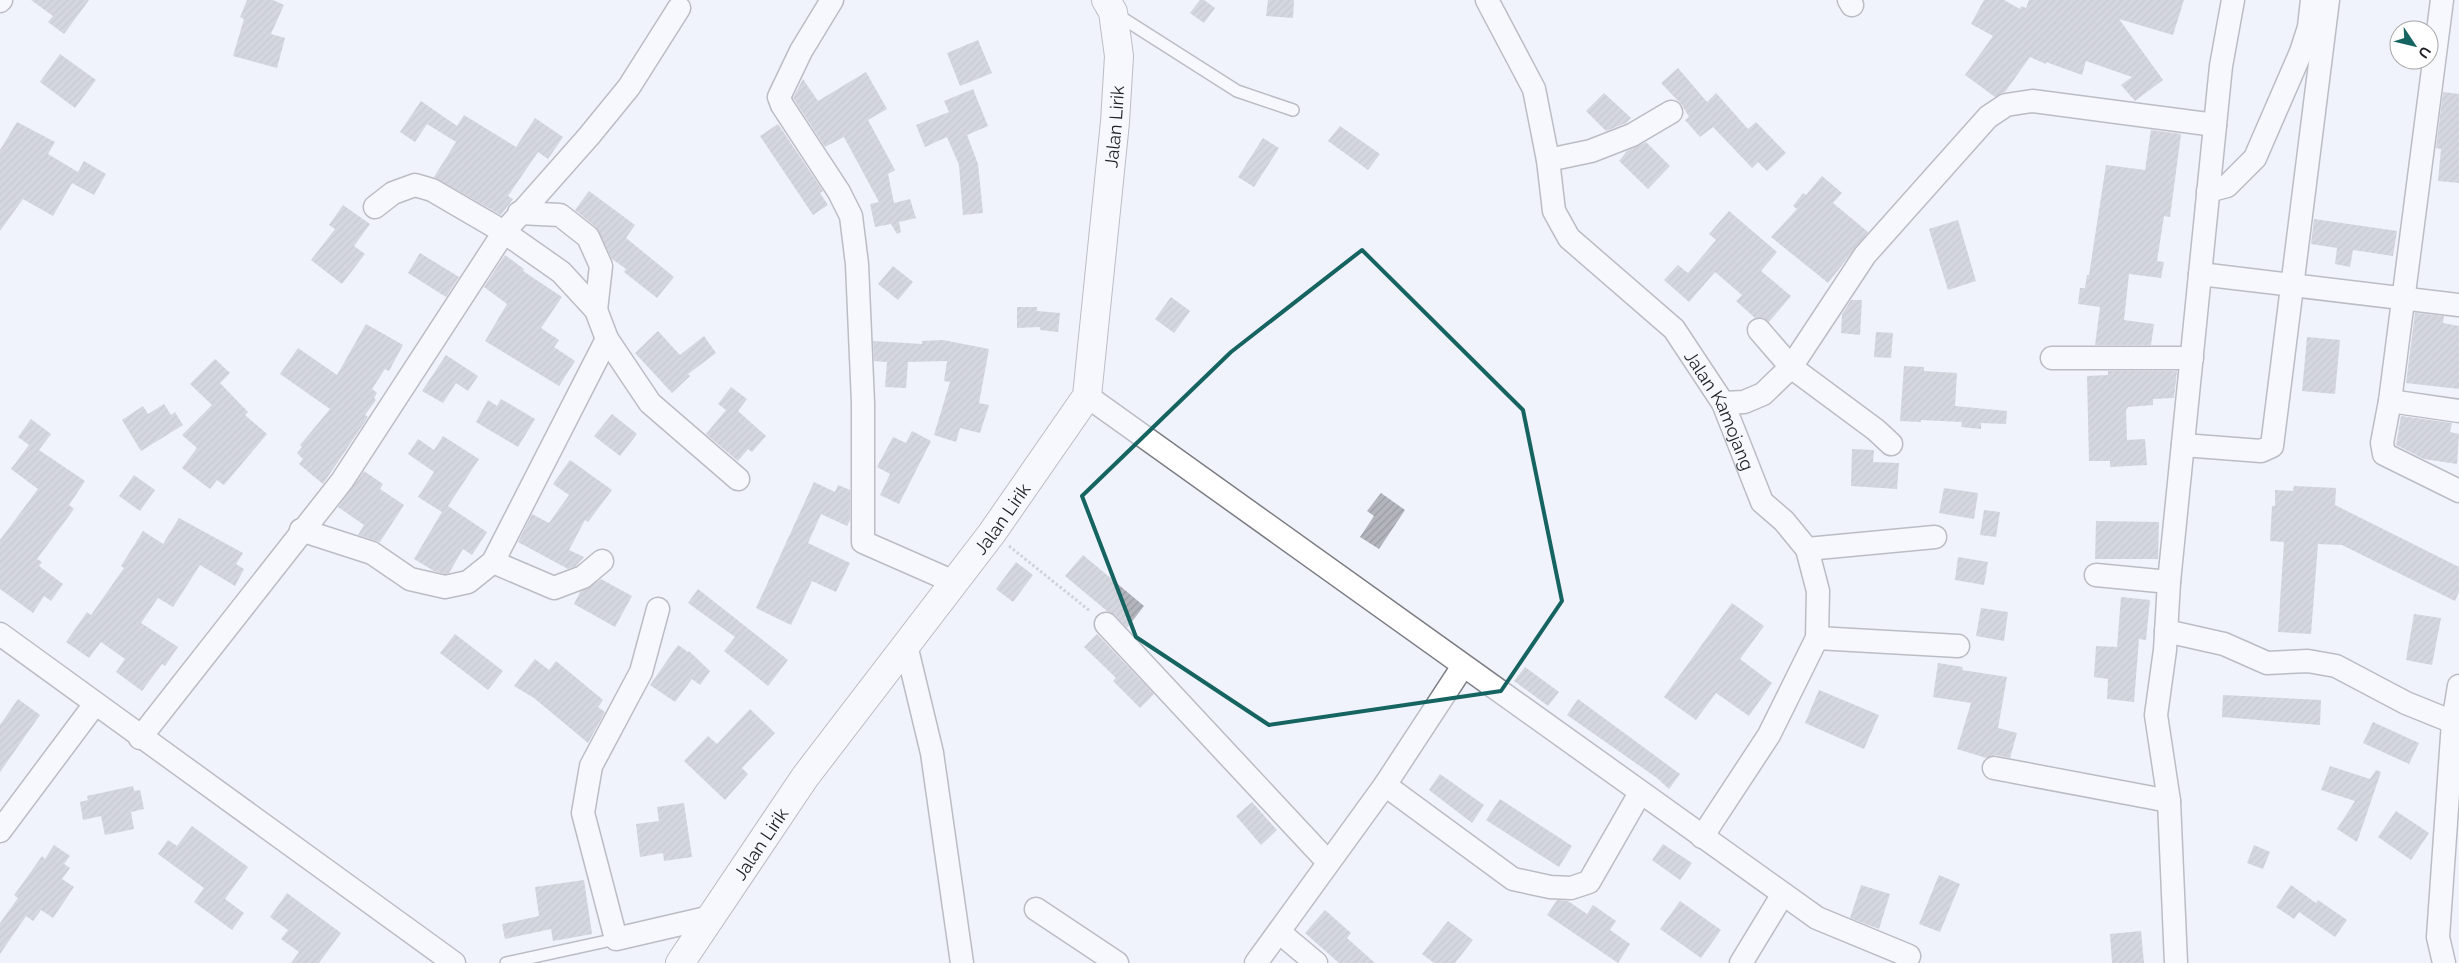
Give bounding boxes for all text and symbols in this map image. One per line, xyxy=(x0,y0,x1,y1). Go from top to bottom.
north arrow xyxy=(2389,20,2439,70)
text: U xyxy=(2415,44,2434,61)
street label: Jalan Lirik xyxy=(1100,84,1128,169)
street label: Jalan Kamojang xyxy=(1681,346,1759,473)
street label: Jalan Lirik xyxy=(969,478,1034,558)
street label: Jalan Lirik xyxy=(729,803,792,884)

